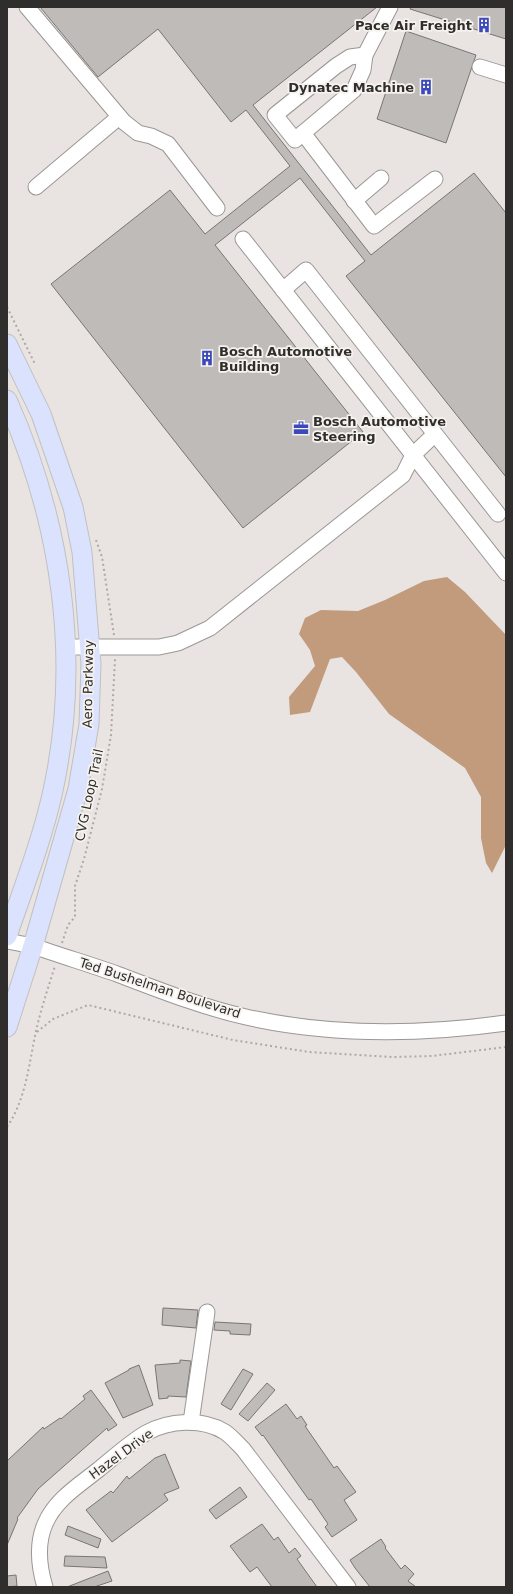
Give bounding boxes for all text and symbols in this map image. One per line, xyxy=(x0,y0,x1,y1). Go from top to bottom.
building icon: Pace Air Freight xyxy=(475,16,493,34)
place label: Pace Air Freight xyxy=(355,18,472,33)
building icon: Dynatec Machine xyxy=(417,78,435,96)
place label: Dynatec Machine xyxy=(288,80,414,95)
place label: Bosch Automotive Building xyxy=(219,344,352,374)
building icon: Bosch Automotive Building xyxy=(198,349,216,367)
place label: Bosch Automotive Steering xyxy=(313,414,446,444)
office icon: Bosch Automotive Steering xyxy=(292,419,310,437)
street label: Aero Parkway xyxy=(80,639,96,728)
street label: CVG Loop Trail xyxy=(72,747,106,843)
street label: Ted Bushelman Boulevard xyxy=(77,954,243,1021)
street label: Hazel Drive xyxy=(86,1426,156,1482)

